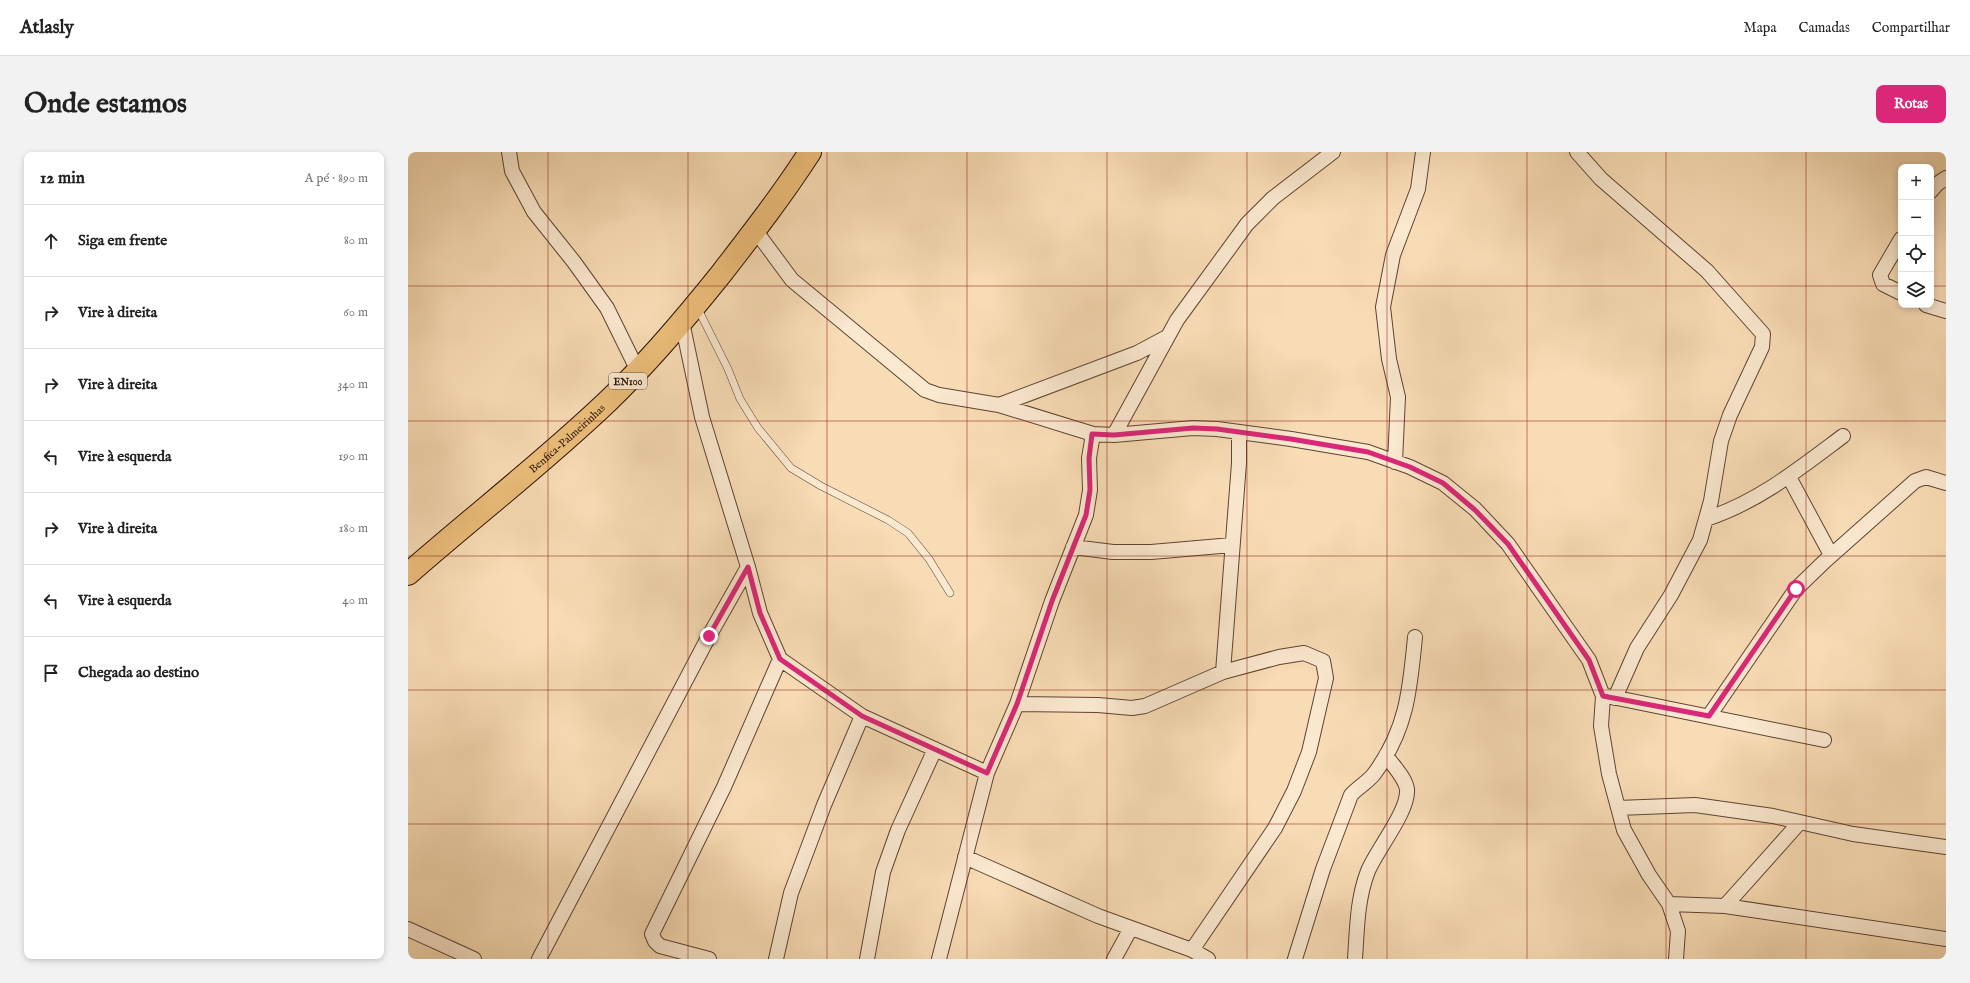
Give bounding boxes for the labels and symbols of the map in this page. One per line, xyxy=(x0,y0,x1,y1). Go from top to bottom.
road number: EN100 xyxy=(609,373,647,389)
street label: Benfica-Palmeirinhas xyxy=(527,401,609,476)
route start xyxy=(1787,580,1805,598)
route end xyxy=(700,627,718,645)

